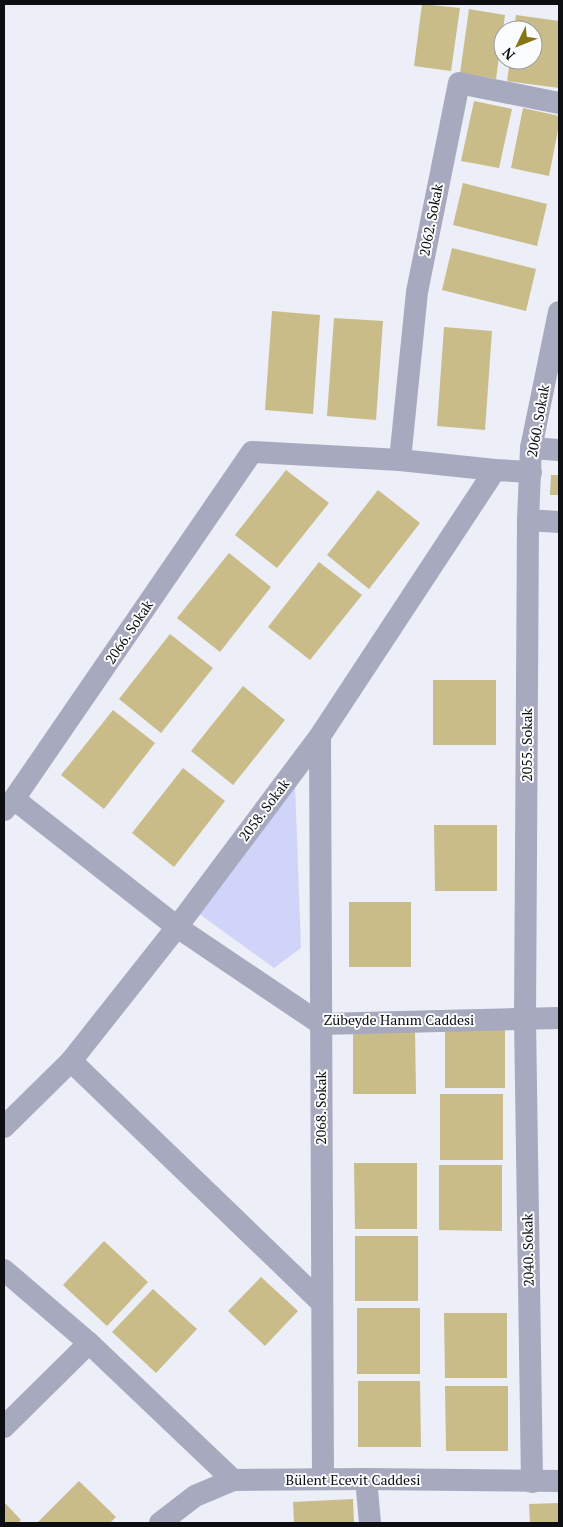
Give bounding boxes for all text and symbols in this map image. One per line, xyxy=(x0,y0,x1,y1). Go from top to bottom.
north arrow xyxy=(493,20,543,70)
text: N xyxy=(497,44,519,65)
street label: 2062. Sokak xyxy=(414,181,447,258)
street label: 2060. Sokak xyxy=(522,382,553,459)
street label: 2066. Sokak xyxy=(100,595,157,667)
street label: 2055. Sokak xyxy=(517,708,536,782)
street label: 2058. Sokak xyxy=(234,774,294,845)
street label: Zübeyde Hanım Caddesi xyxy=(324,1010,474,1029)
street label: 2068. Sokak xyxy=(311,1071,330,1145)
street label: 2040. Sokak xyxy=(517,1212,538,1287)
street label: Bülent Ecevit Caddesi xyxy=(286,1470,420,1489)

